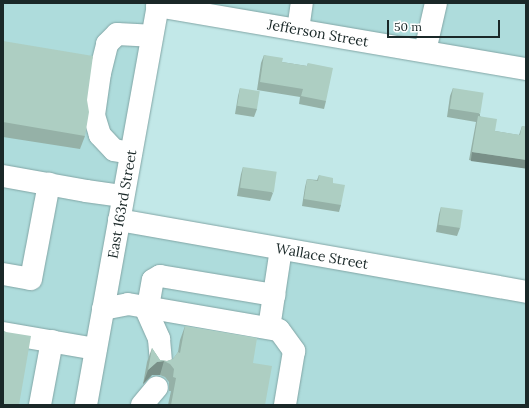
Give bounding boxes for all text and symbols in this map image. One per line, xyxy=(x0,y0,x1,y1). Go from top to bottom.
scale bar xyxy=(389,12,502,38)
street label: Jefferson Street xyxy=(266,16,370,50)
text: 50 m xyxy=(394,19,422,34)
street label: East 163rd Street xyxy=(104,148,140,260)
street label: Wallace Street xyxy=(274,240,370,272)

